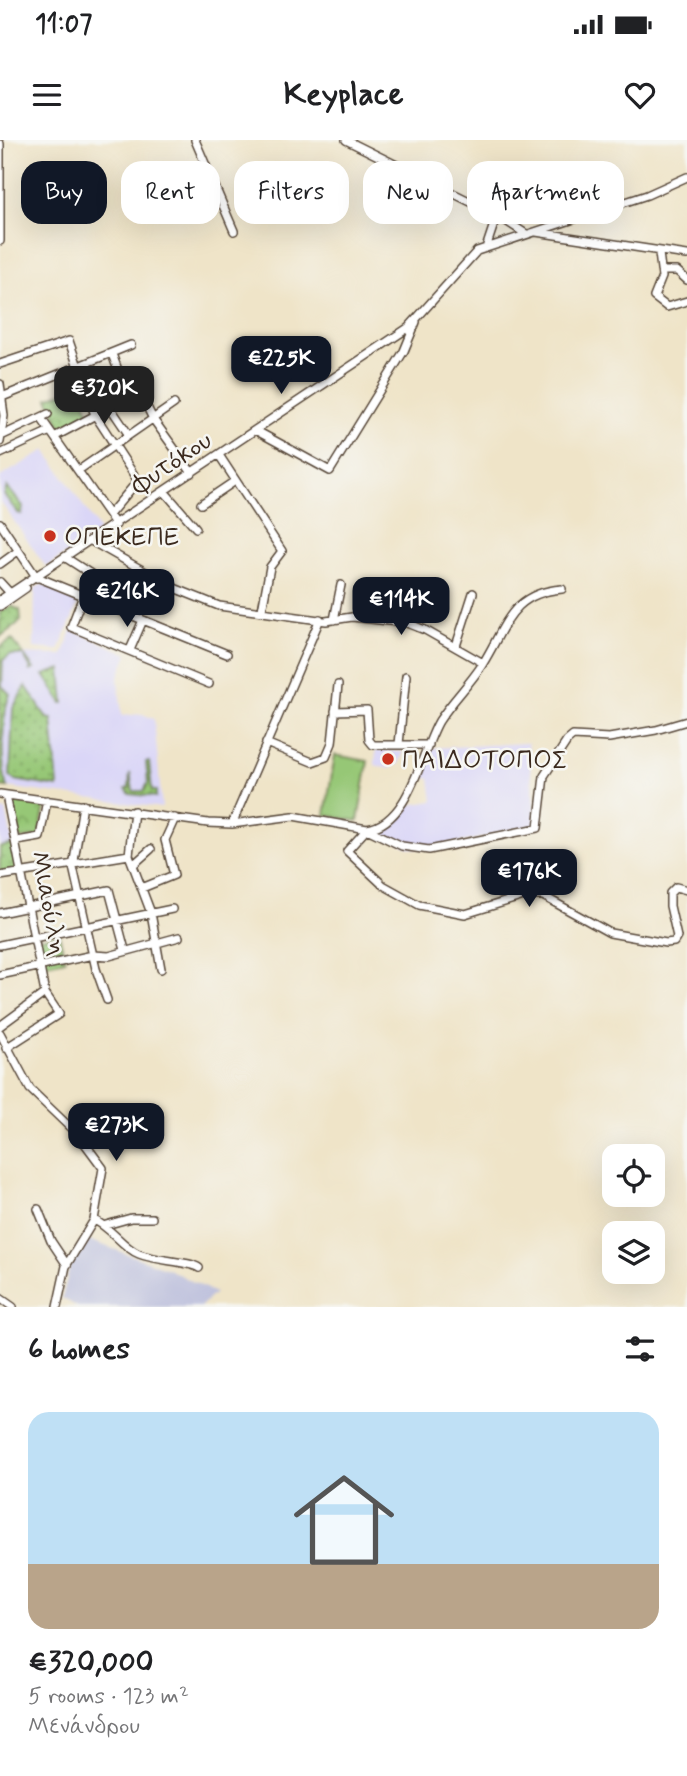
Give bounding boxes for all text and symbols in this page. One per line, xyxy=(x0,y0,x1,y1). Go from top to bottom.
text: 11:07 xyxy=(35,8,92,42)
text: Keyplace xyxy=(283,74,404,116)
icon: menu xyxy=(28,76,66,114)
icon: heart xyxy=(621,76,659,114)
chip: Buy xyxy=(21,161,107,224)
chip: Rent xyxy=(121,161,220,224)
chip: Filters xyxy=(234,161,349,224)
chip: New xyxy=(363,161,453,224)
chip: Apartment xyxy=(467,161,624,224)
pin: €225K xyxy=(232,336,330,396)
text: €225K xyxy=(247,344,315,374)
pin: €320K xyxy=(55,366,153,426)
text: €320K xyxy=(70,374,138,404)
street label: Φυτόκου xyxy=(124,424,219,504)
place label: ΟΠΕΚΕΠΕ xyxy=(64,521,180,555)
marker: ΟΠΕΚΕΠΕ xyxy=(42,528,58,544)
pin: €216K xyxy=(78,570,176,629)
text: €216K xyxy=(95,577,159,607)
pin: €114K xyxy=(352,578,450,637)
text: €114K xyxy=(368,585,434,615)
place label: ΠΑΙΔΟΤΟΠΟΣ xyxy=(402,744,568,778)
marker: ΠΑΙΔΟΤΟΠΟΣ xyxy=(380,751,396,767)
street label: Μιαούλη xyxy=(21,848,75,959)
pin: €176K xyxy=(480,850,578,909)
text: €176K xyxy=(497,857,561,887)
pin: €273K xyxy=(67,1104,165,1163)
text: €273K xyxy=(84,1111,148,1141)
map controls xyxy=(602,1144,665,1284)
button: locate xyxy=(602,1144,665,1207)
button: layers xyxy=(602,1221,665,1284)
text: 6 homes xyxy=(28,1330,130,1369)
icon: filters xyxy=(621,1330,659,1368)
icon: home xyxy=(281,1457,407,1583)
text: €320,000 xyxy=(28,1643,154,1682)
text: 5 rooms · 123 m² xyxy=(28,1682,189,1712)
text: Μενάνδρου xyxy=(28,1712,140,1742)

